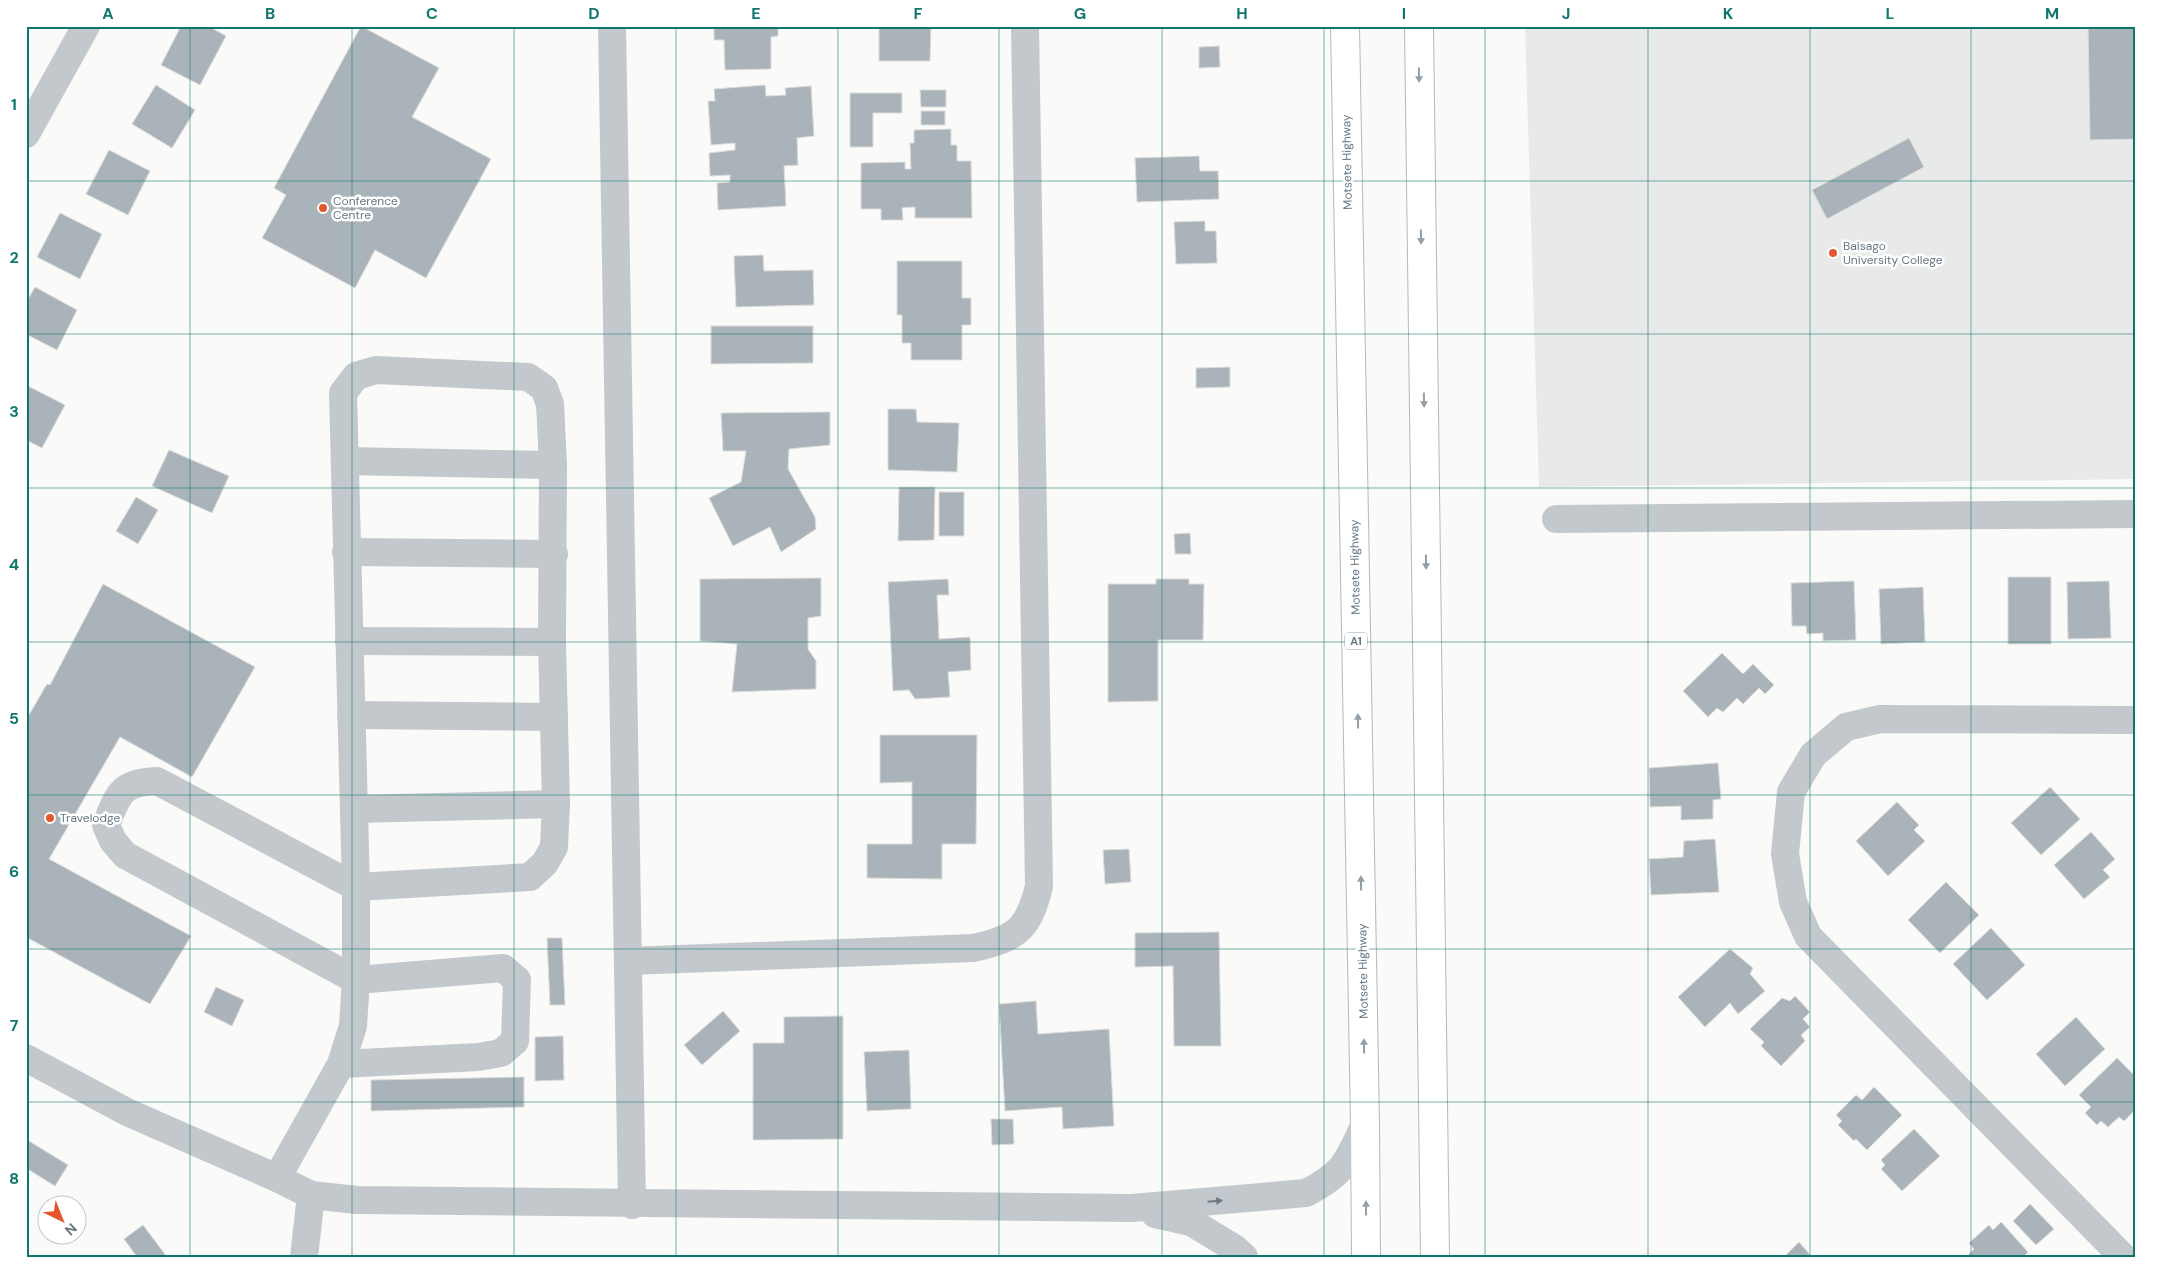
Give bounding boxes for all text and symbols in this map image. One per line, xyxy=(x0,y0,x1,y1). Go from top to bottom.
text: A xyxy=(102,3,114,24)
text: B xyxy=(265,3,275,24)
text: C xyxy=(426,3,438,24)
text: D xyxy=(588,3,600,24)
text: E xyxy=(751,3,761,24)
text: F xyxy=(914,3,923,24)
text: G xyxy=(1074,3,1086,24)
text: H xyxy=(1236,3,1248,24)
text: I xyxy=(1402,3,1406,24)
text: J xyxy=(1562,3,1570,24)
text: K xyxy=(1723,3,1734,24)
text: L xyxy=(1886,3,1895,24)
text: M xyxy=(2045,3,2059,24)
one-way arrow xyxy=(1415,67,1423,83)
text: 1 xyxy=(11,94,17,115)
street label: Motsete Highway xyxy=(1338,114,1356,210)
place label: Conference Centre xyxy=(333,193,398,223)
marker: Conference Centre xyxy=(317,202,329,214)
one-way arrow xyxy=(1418,230,1426,246)
place label: Baisago University College xyxy=(1843,238,1943,268)
text: 2 xyxy=(9,247,19,268)
marker: Baisago University College xyxy=(1827,247,1839,259)
one-way arrow xyxy=(1420,392,1428,408)
text: 3 xyxy=(9,401,19,422)
street label: Motsete Highway xyxy=(1346,519,1364,615)
text: 4 xyxy=(9,554,19,575)
one-way arrow xyxy=(1422,555,1430,571)
road number: A1 xyxy=(1345,632,1367,649)
text: 5 xyxy=(9,708,19,729)
one-way arrow xyxy=(1354,712,1362,728)
place label: Travelodge xyxy=(60,810,120,826)
marker: Travelodge xyxy=(44,812,56,824)
text: 6 xyxy=(9,861,19,882)
one-way arrow xyxy=(1357,875,1365,891)
street label: Motsete Highway xyxy=(1354,923,1372,1019)
text: 7 xyxy=(10,1015,19,1036)
one-way arrow xyxy=(1360,1037,1368,1053)
text: 8 xyxy=(9,1168,19,1189)
north arrow xyxy=(38,1196,88,1246)
one-way arrow xyxy=(1208,1197,1224,1205)
one-way arrow xyxy=(1362,1200,1370,1216)
text: N xyxy=(61,1219,81,1240)

